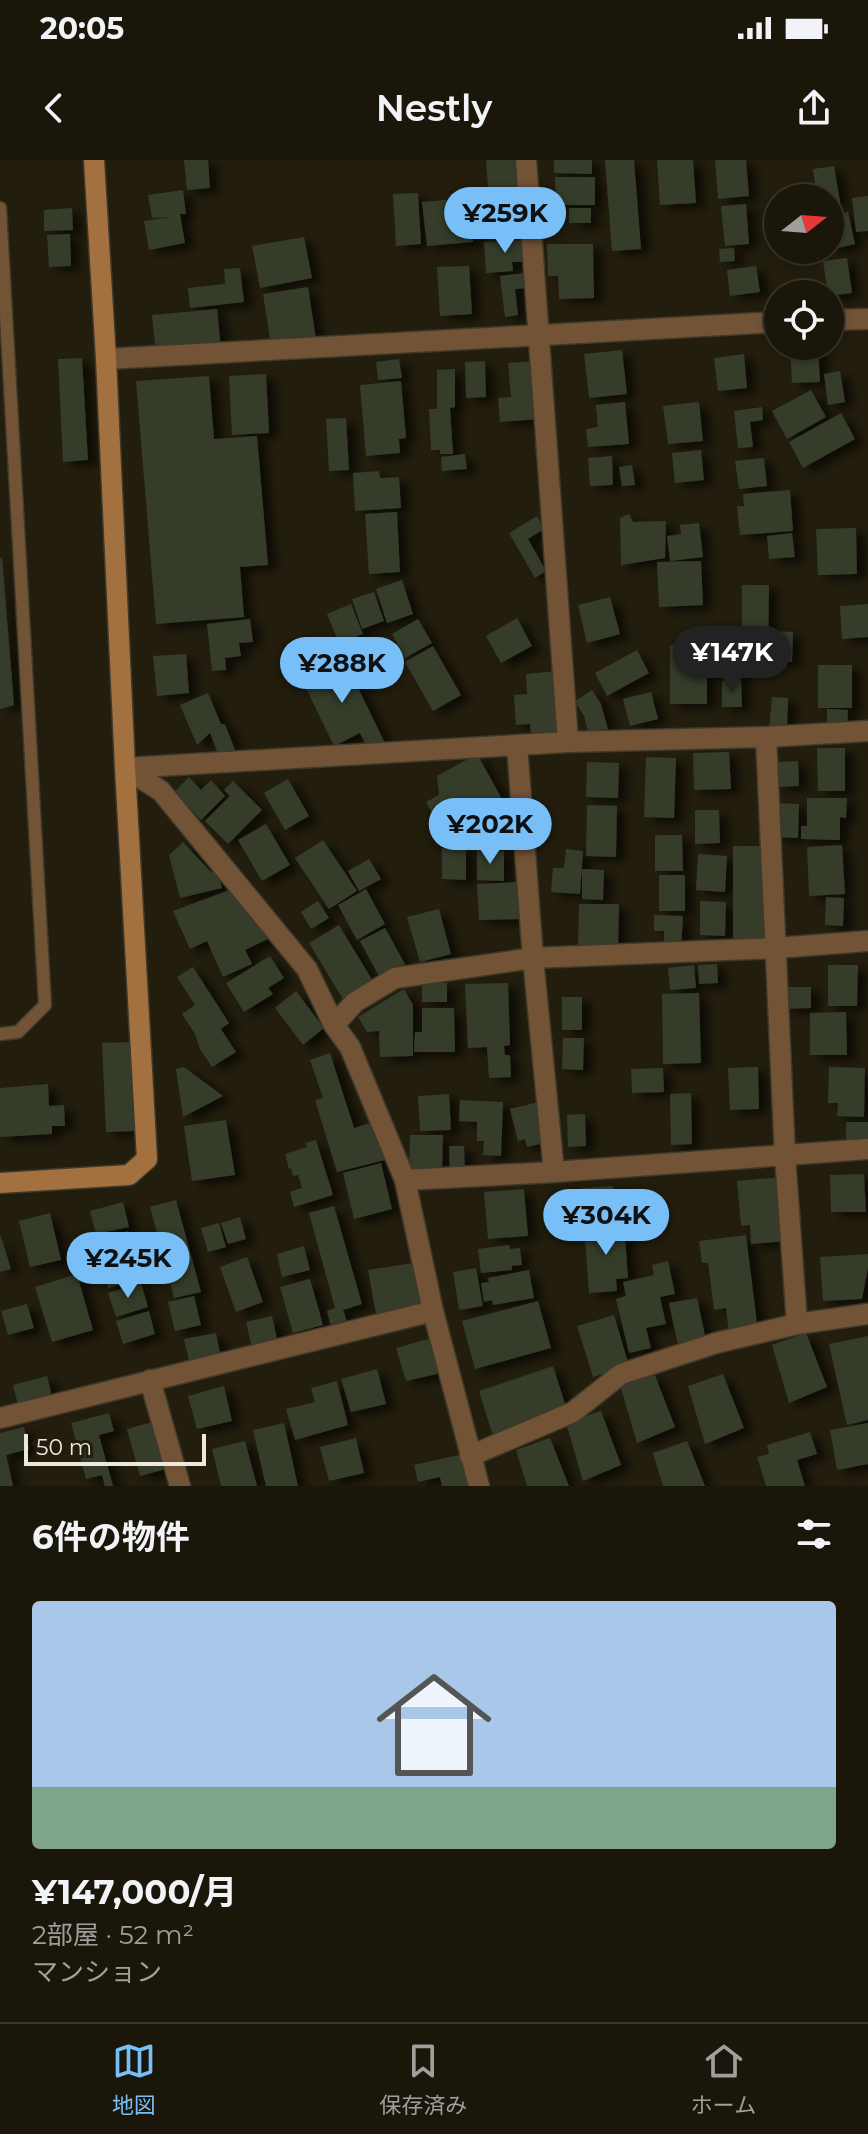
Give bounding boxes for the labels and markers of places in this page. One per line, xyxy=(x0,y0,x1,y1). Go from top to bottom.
pin: ¥259K xyxy=(449,187,561,255)
pin: ¥147K xyxy=(676,626,788,694)
pin: ¥288K xyxy=(286,637,398,705)
pin: ¥202K xyxy=(434,798,546,866)
pin: ¥304K xyxy=(550,1189,662,1257)
pin: ¥245K xyxy=(72,1232,184,1300)

